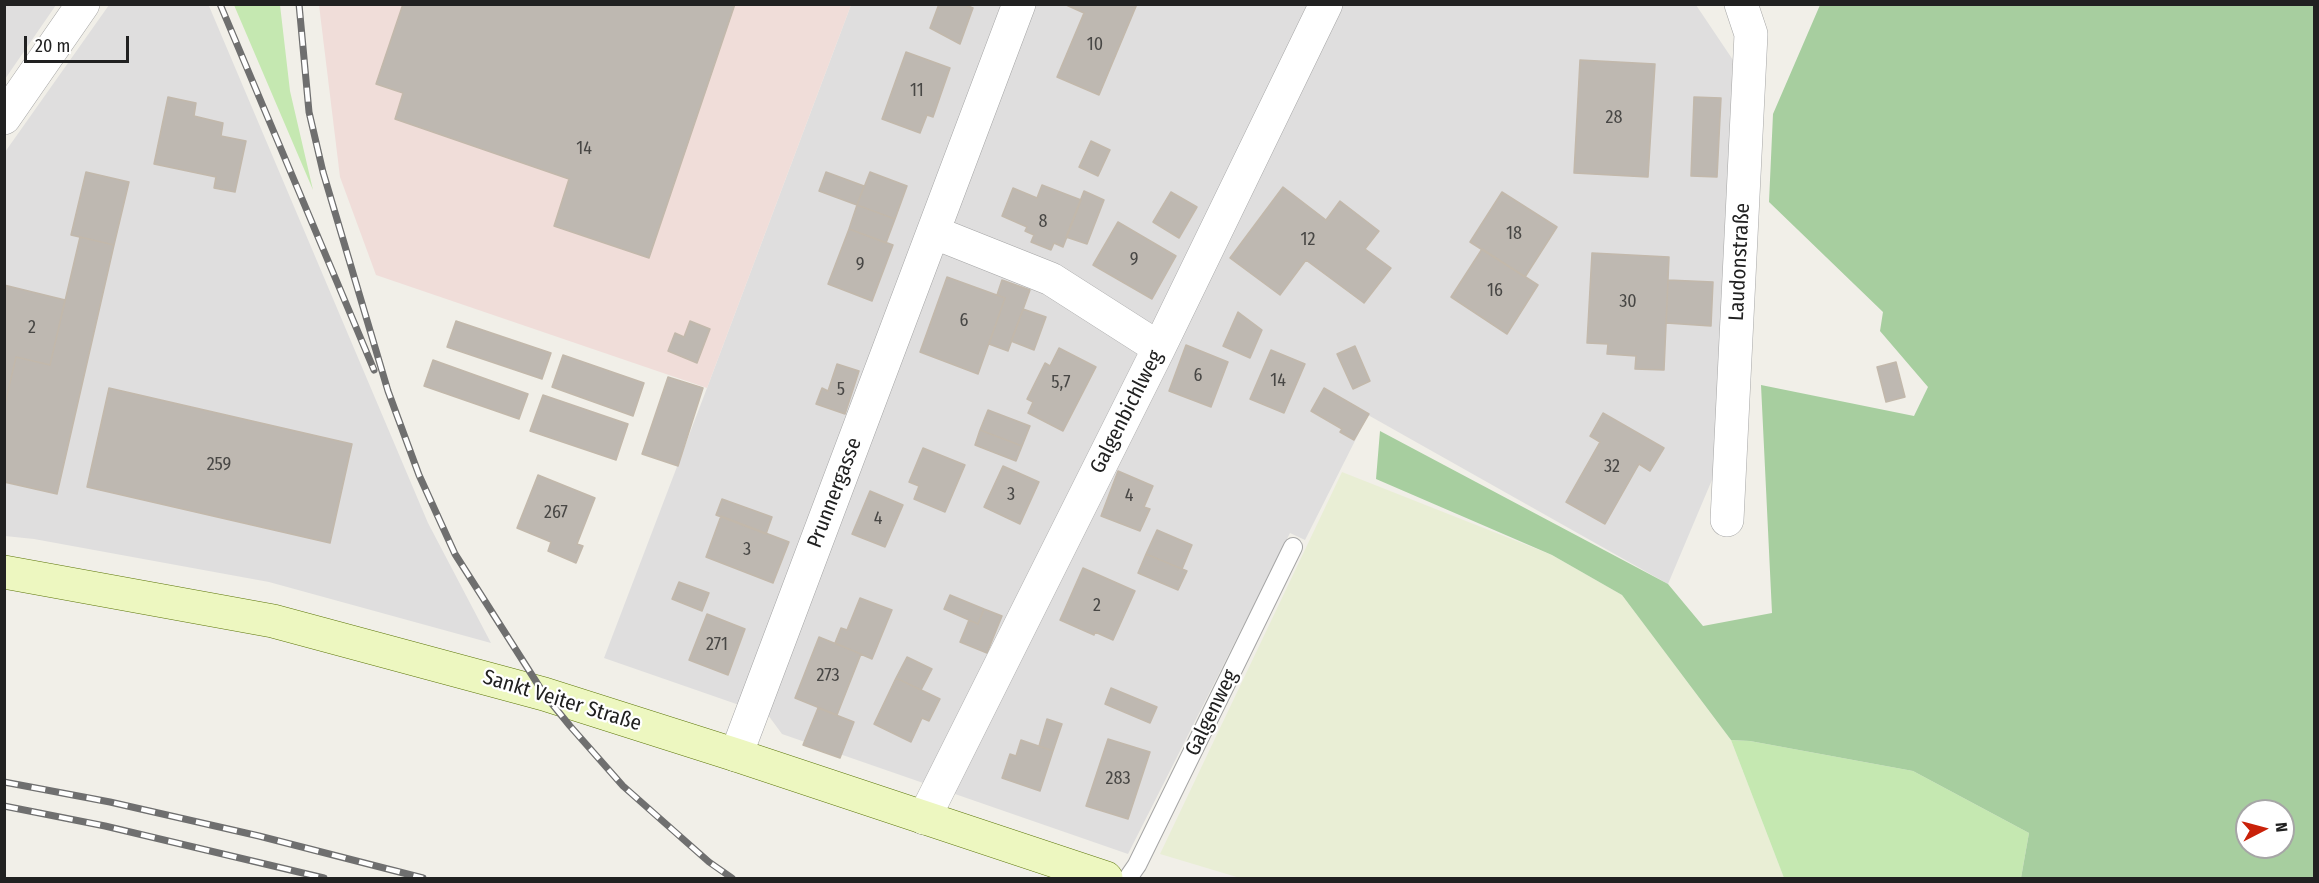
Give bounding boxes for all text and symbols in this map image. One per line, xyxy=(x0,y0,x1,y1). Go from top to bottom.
scale bar xyxy=(27,24,132,62)
house number: 10 xyxy=(1087,34,1103,56)
text: 20 m xyxy=(35,35,70,57)
house number: 11 xyxy=(910,80,924,102)
house number: 28 xyxy=(1606,107,1622,129)
house number: 14 xyxy=(576,138,592,160)
street label: Laudonstraße xyxy=(1724,202,1756,322)
house number: 8 xyxy=(1039,211,1047,233)
house number: 18 xyxy=(1506,223,1522,245)
house number: 12 xyxy=(1301,229,1315,251)
house number: 9 xyxy=(1130,249,1138,271)
house number: 9 xyxy=(856,254,864,276)
house number: 16 xyxy=(1487,280,1503,302)
house number: 30 xyxy=(1619,291,1637,313)
house number: 6 xyxy=(960,310,968,332)
house number: 2 xyxy=(28,317,36,339)
street label: Galgenbichlweg xyxy=(1085,346,1169,478)
house number: 6 xyxy=(1194,365,1202,387)
house number: 14 xyxy=(1270,370,1286,392)
house number: 5,7 xyxy=(1051,372,1071,394)
house number: 5 xyxy=(837,379,845,401)
street label: Prunnergasse xyxy=(802,434,868,552)
house number: 259 xyxy=(207,454,231,476)
house number: 32 xyxy=(1604,456,1620,478)
house number: 3 xyxy=(1007,484,1015,506)
house number: 4 xyxy=(1125,485,1133,507)
house number: 267 xyxy=(544,502,568,524)
house number: 4 xyxy=(874,508,882,530)
house number: 3 xyxy=(743,539,751,561)
house number: 2 xyxy=(1093,595,1101,617)
house number: 271 xyxy=(706,634,728,656)
street label: Sankt Veiter Straße xyxy=(480,665,644,737)
house number: 273 xyxy=(816,665,840,687)
street label: Galgenweg xyxy=(1180,666,1244,760)
house number: 283 xyxy=(1105,768,1131,790)
north arrow xyxy=(2235,799,2295,859)
text: N xyxy=(2271,822,2291,833)

